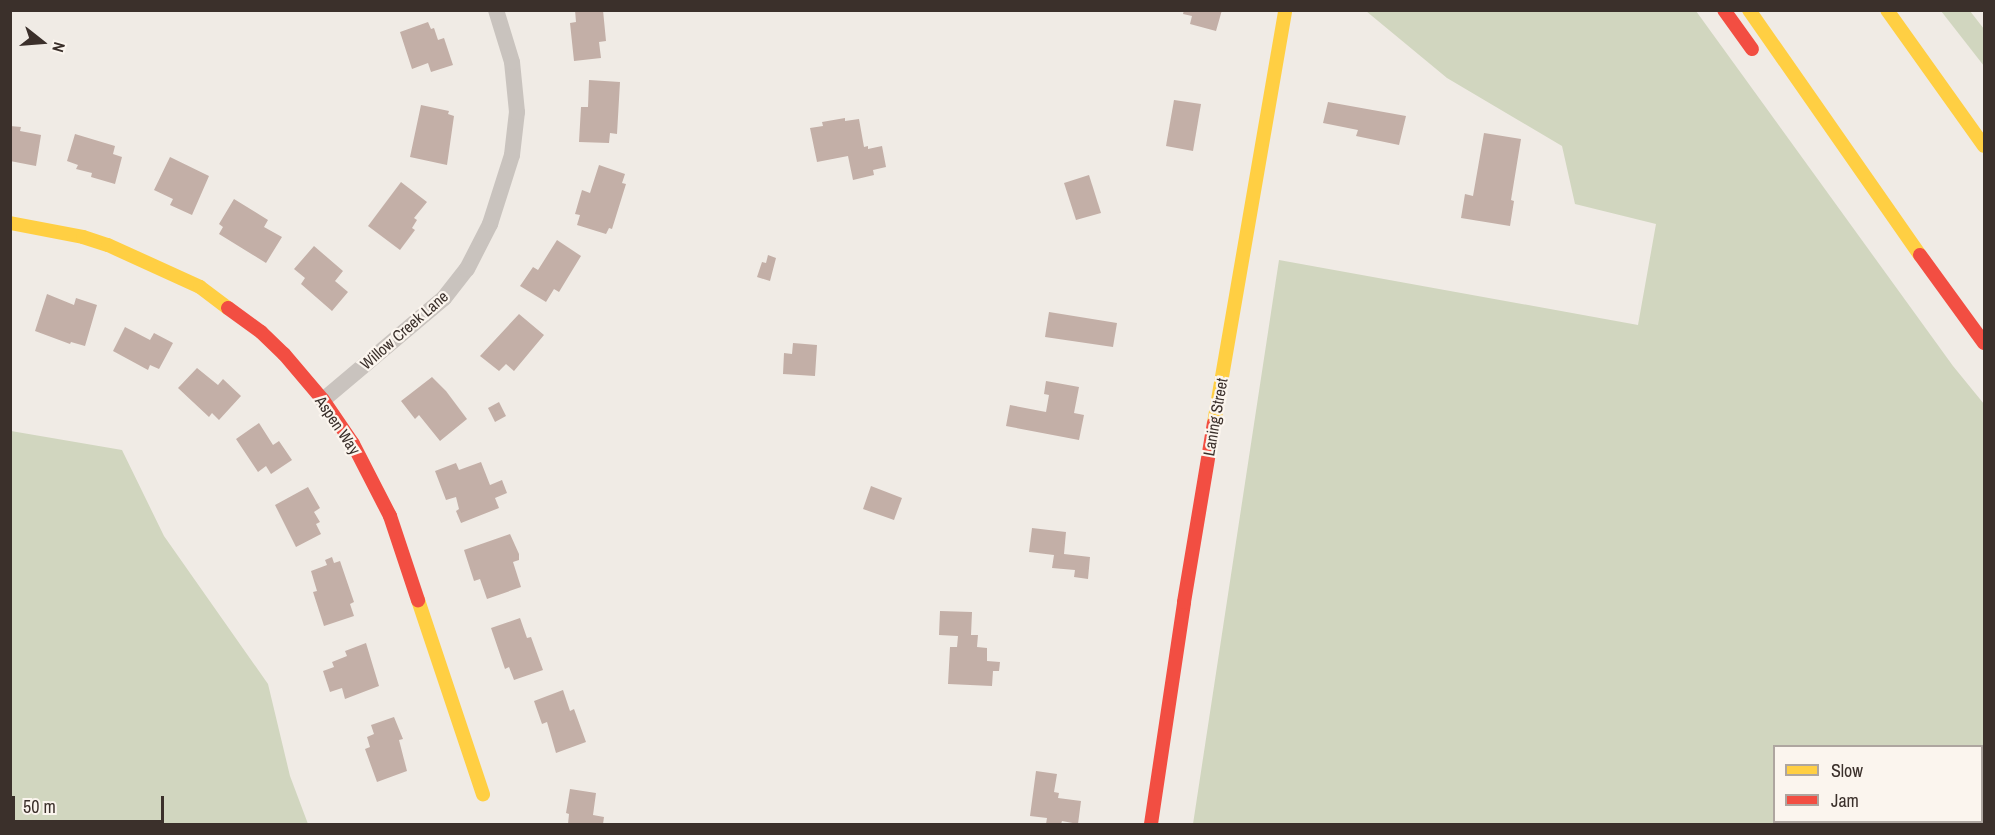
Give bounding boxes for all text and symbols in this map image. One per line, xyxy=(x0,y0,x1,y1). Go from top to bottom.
north arrow xyxy=(12,12,72,72)
text: N xyxy=(47,40,71,55)
street label: Willow Creek Lane xyxy=(356,287,452,373)
street label: Laning Street xyxy=(1199,377,1231,457)
street label: Aspen Way xyxy=(311,392,365,458)
legend xyxy=(1773,745,1983,823)
text: Slow xyxy=(1831,758,1863,783)
scale bar xyxy=(15,784,166,822)
text: Jam xyxy=(1831,788,1859,813)
text: 50 m xyxy=(23,794,56,819)

